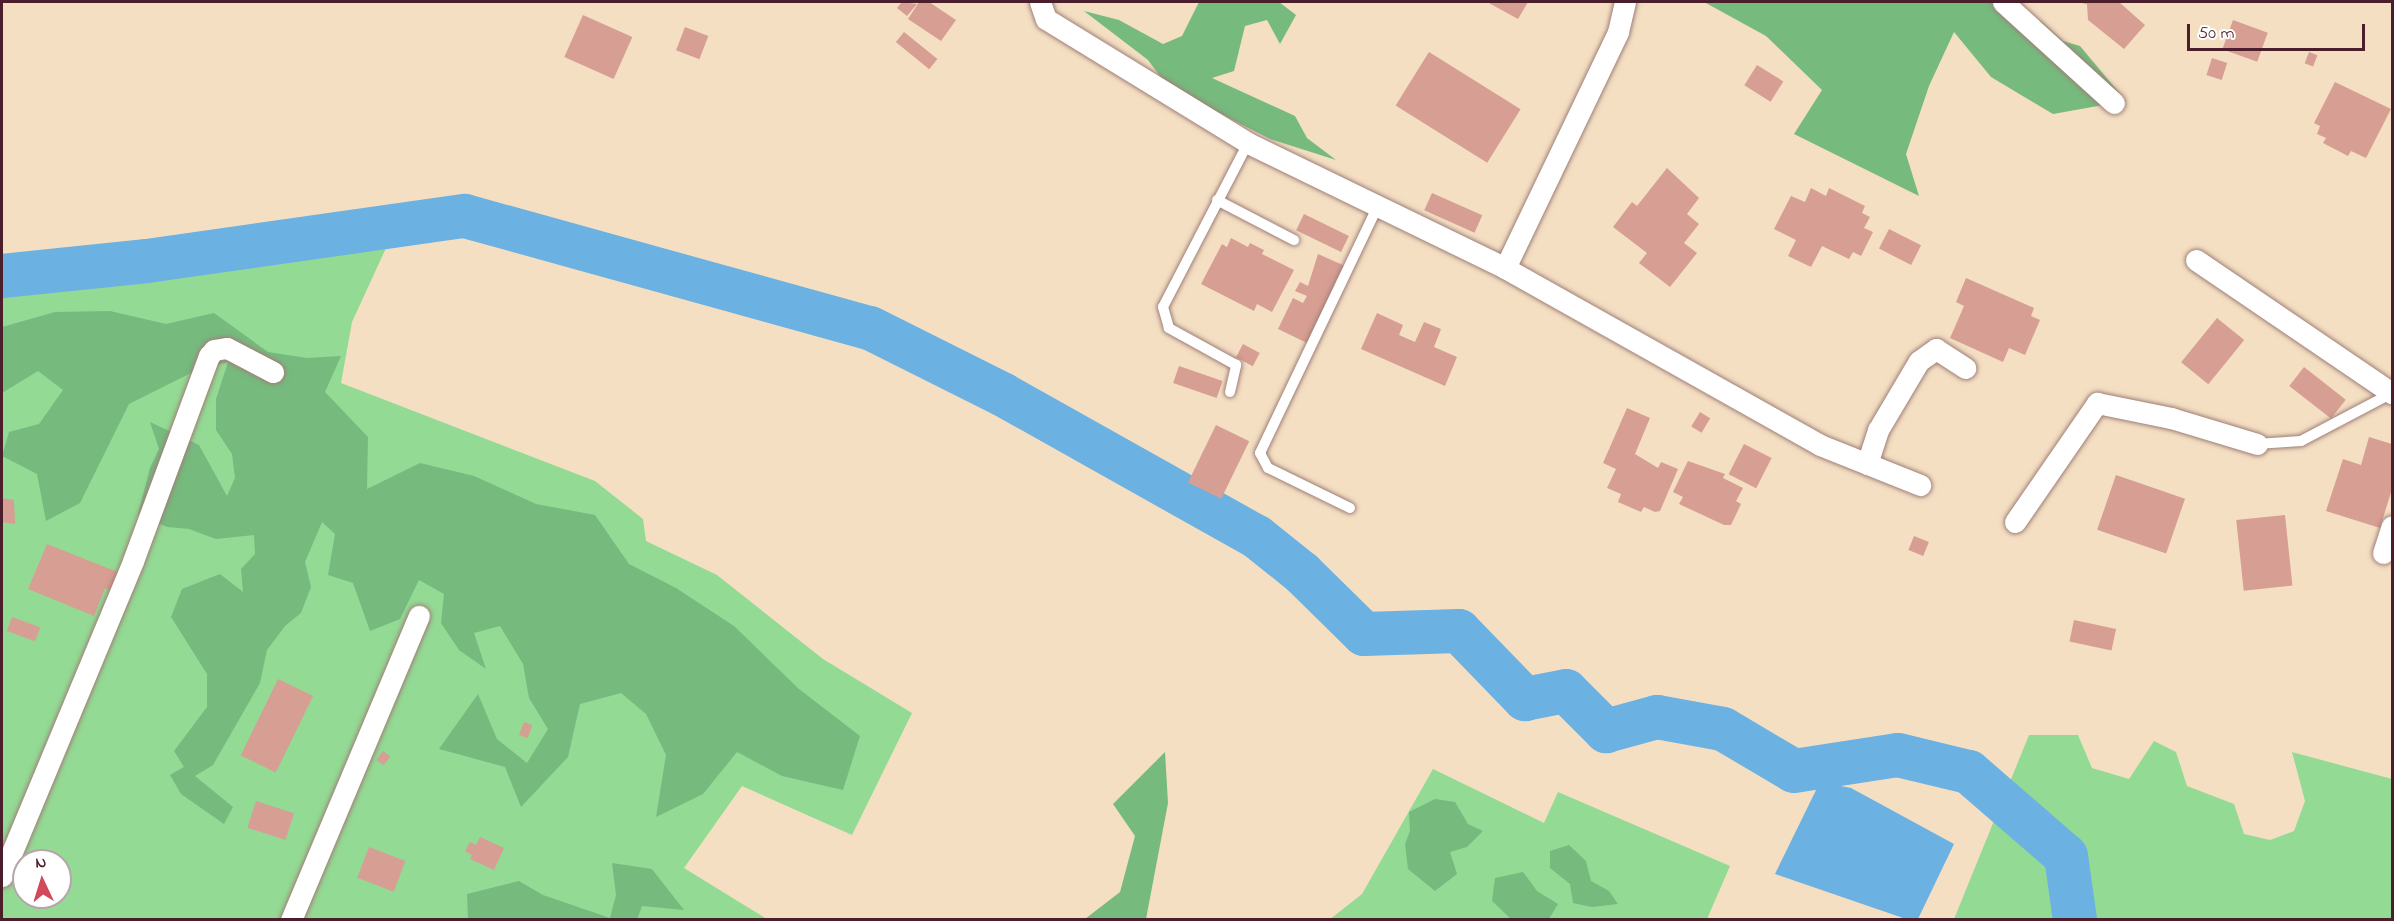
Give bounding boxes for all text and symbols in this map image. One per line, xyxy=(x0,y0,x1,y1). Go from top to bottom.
scale bar xyxy=(2190,12,2368,50)
text: 50 m xyxy=(2198,21,2235,47)
north arrow xyxy=(12,849,72,909)
text: N xyxy=(35,851,47,875)

